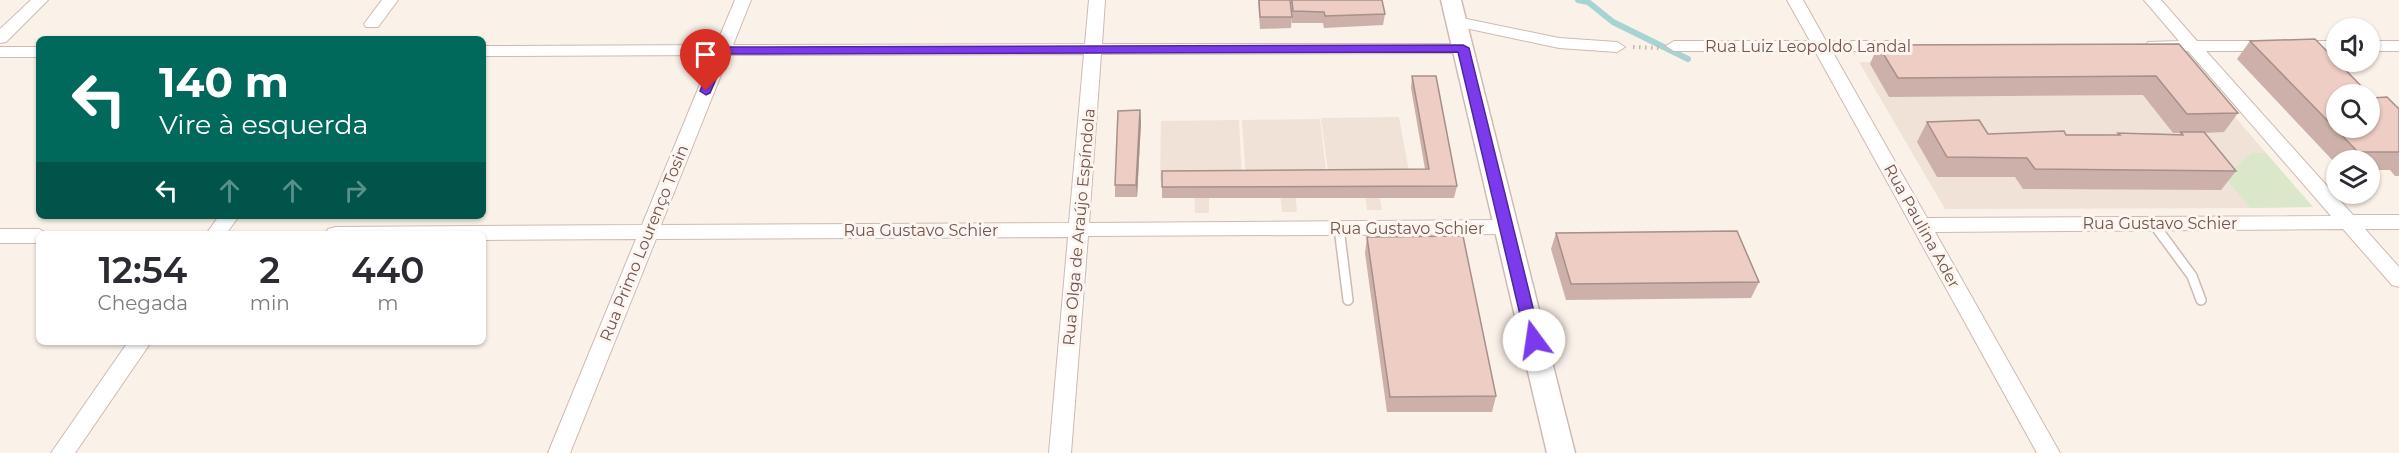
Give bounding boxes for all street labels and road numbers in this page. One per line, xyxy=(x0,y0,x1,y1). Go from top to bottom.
street label: Rua Luiz Leopoldo Landal xyxy=(1705,37,1911,56)
street label: Rua Olga de Araújo Espíndola xyxy=(1059,108,1099,346)
street label: Rua Primo Lourenço Tosin xyxy=(596,142,692,344)
street label: Rua Paulina Ader xyxy=(1880,161,1964,291)
street label: Rua Gustavo Schier xyxy=(2083,214,2237,233)
street label: Rua Gustavo Schier xyxy=(1330,219,1484,238)
street label: Rua Gustavo Schier xyxy=(844,221,998,240)

